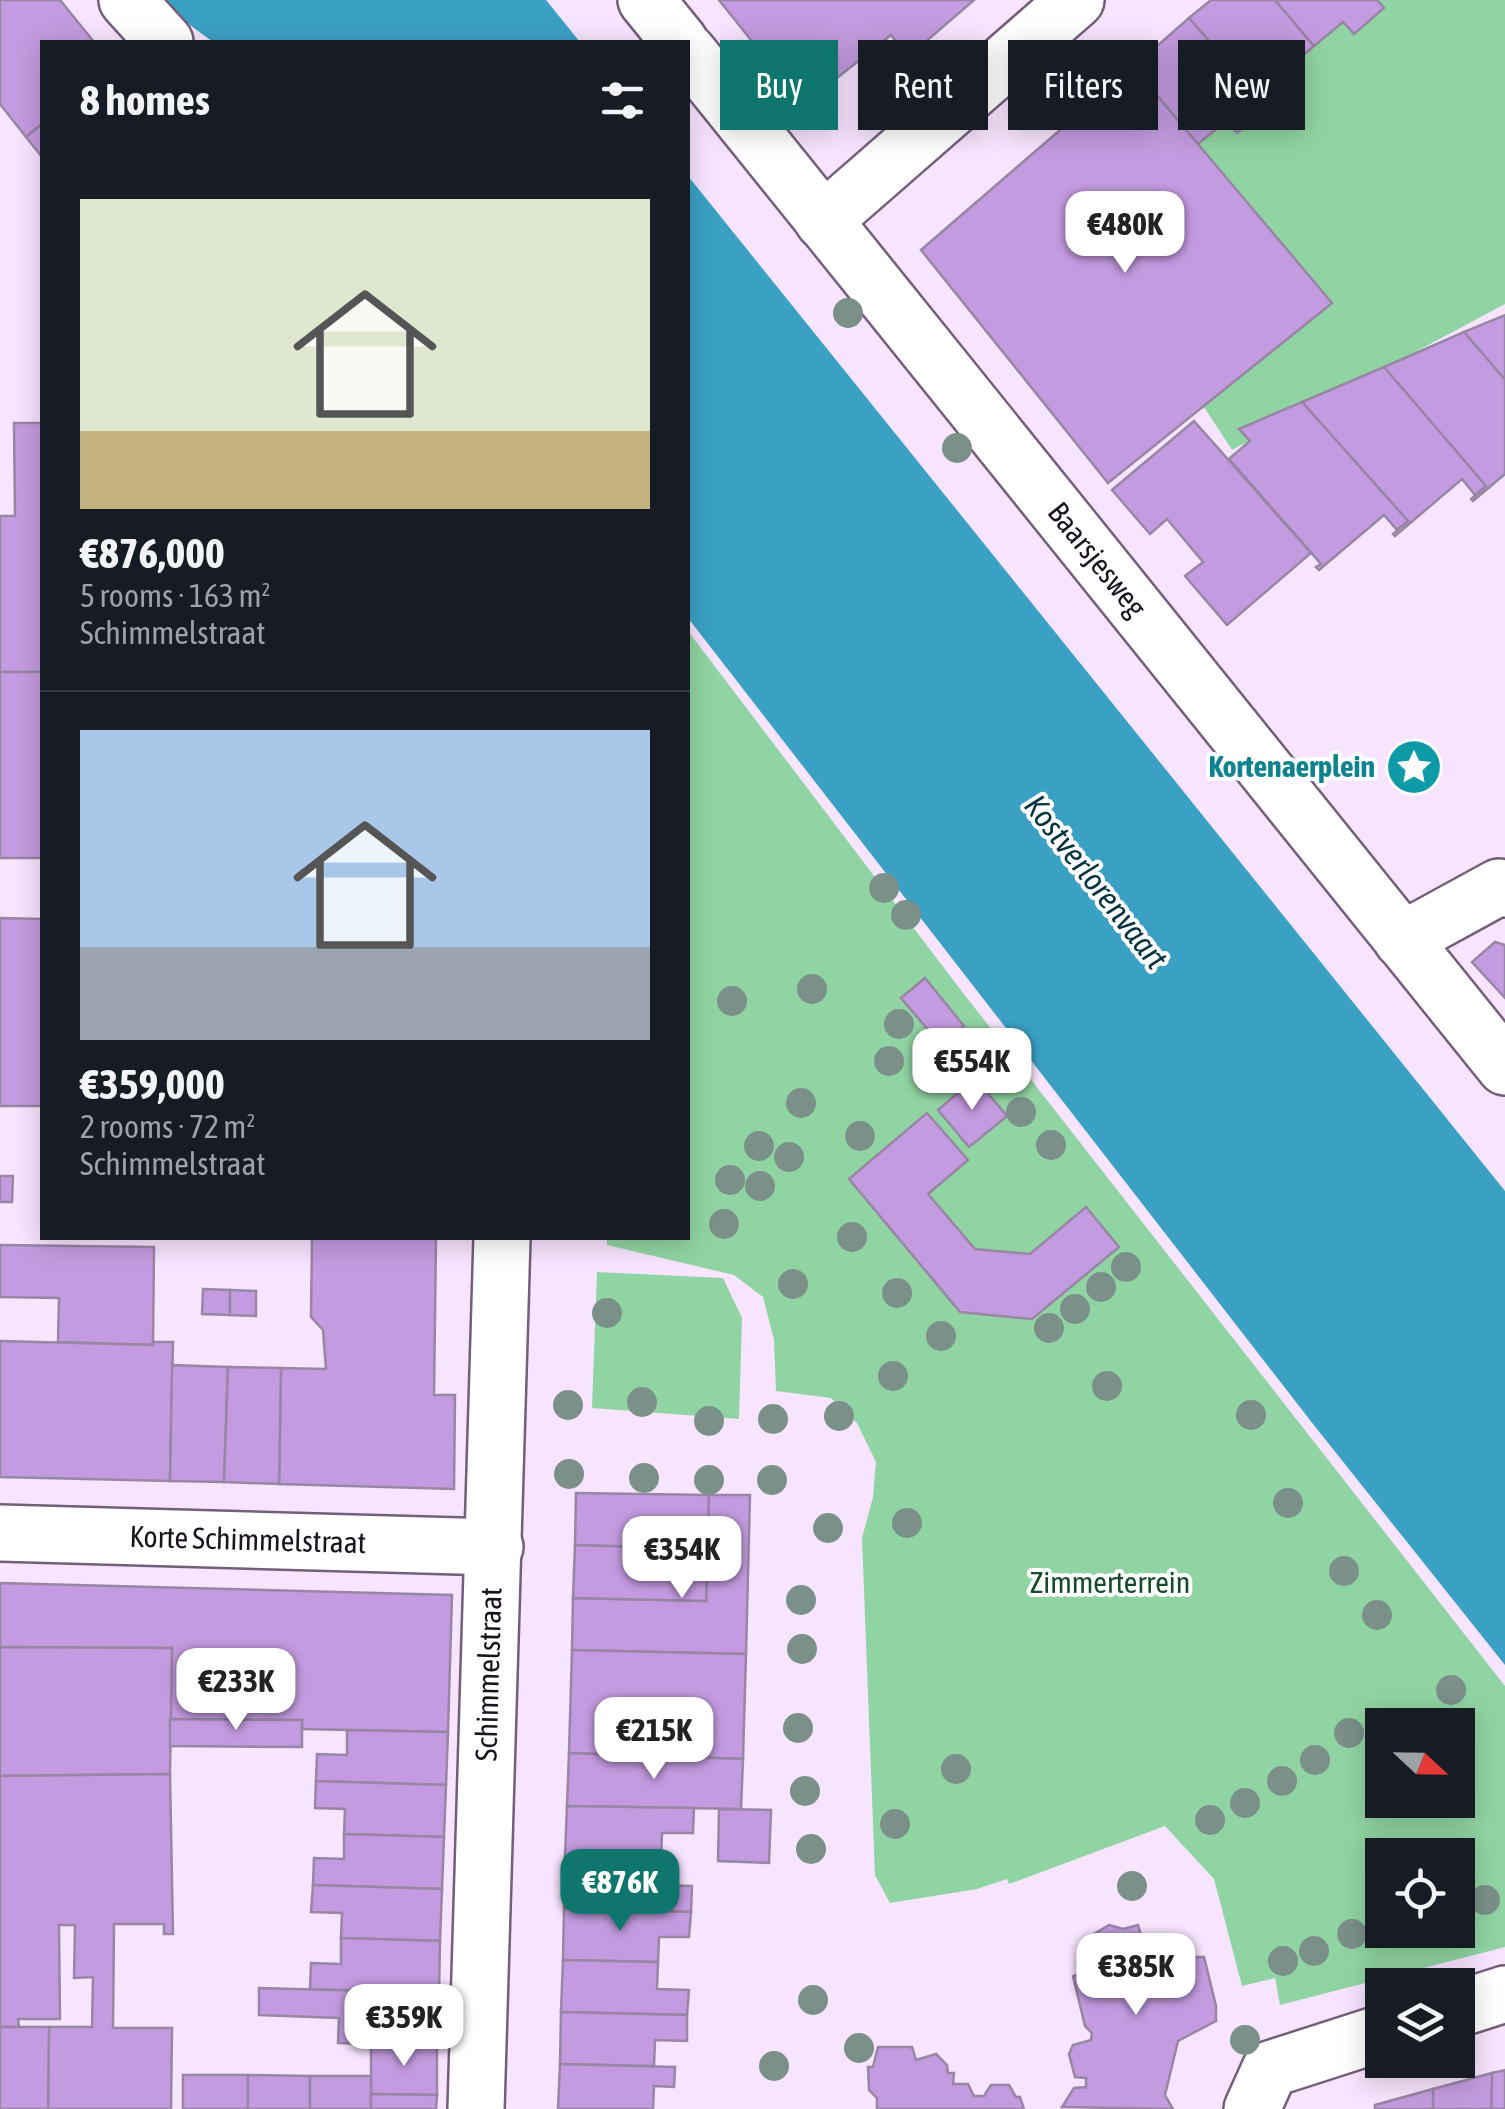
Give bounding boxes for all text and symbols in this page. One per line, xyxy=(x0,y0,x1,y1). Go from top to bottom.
chip: Buy xyxy=(720,40,838,130)
chip: Rent xyxy=(858,40,988,130)
chip: Filters xyxy=(1008,40,1158,130)
chip: New xyxy=(1178,40,1305,130)
icon: filters xyxy=(595,73,650,128)
text: 8 homes xyxy=(80,76,210,124)
pin: €480K xyxy=(1055,191,1195,276)
text: €480K xyxy=(1087,205,1163,242)
icon: home xyxy=(275,264,455,444)
street label: Baarsjesweg xyxy=(1041,495,1154,623)
text: €876,000 xyxy=(80,529,225,577)
text: 5 rooms · 163 m² xyxy=(80,577,270,614)
text: Schimmelstraat xyxy=(80,614,266,651)
place icon: Kortenaerplein xyxy=(1384,737,1444,797)
place label: Kortenaerplein xyxy=(1208,749,1375,783)
water label: Kostverlorenvaart xyxy=(1017,788,1176,976)
icon: home xyxy=(275,795,455,975)
pin: €554K xyxy=(902,1028,1042,1113)
text: €554K xyxy=(934,1042,1010,1079)
text: €359,000 xyxy=(80,1060,225,1108)
text: 2 rooms · 72 m² xyxy=(80,1108,255,1145)
text: Schimmelstraat xyxy=(80,1145,266,1182)
pin: €354K xyxy=(612,1516,752,1601)
street label: Korte Schimmelstraat xyxy=(129,1519,367,1559)
text: €354K xyxy=(644,1530,720,1567)
park label: Zimmerterrein xyxy=(1030,1565,1190,1599)
street label: Schimmelstraat xyxy=(468,1587,508,1762)
pin: €233K xyxy=(166,1648,306,1733)
text: €233K xyxy=(198,1662,274,1699)
pin: €215K xyxy=(584,1697,724,1782)
north arrow xyxy=(1365,1708,1475,1818)
map controls xyxy=(1365,1708,1475,2078)
text: €215K xyxy=(616,1711,692,1748)
button: locate xyxy=(1365,1838,1475,1948)
pin: €876K xyxy=(550,1849,690,1934)
text: €876K xyxy=(582,1863,658,1900)
pin: €385K xyxy=(1066,1933,1206,2018)
text: €385K xyxy=(1098,1947,1174,1984)
button: layers xyxy=(1365,1968,1475,2078)
pin: €359K xyxy=(334,1984,474,2069)
text: €359K xyxy=(366,1998,442,2035)

